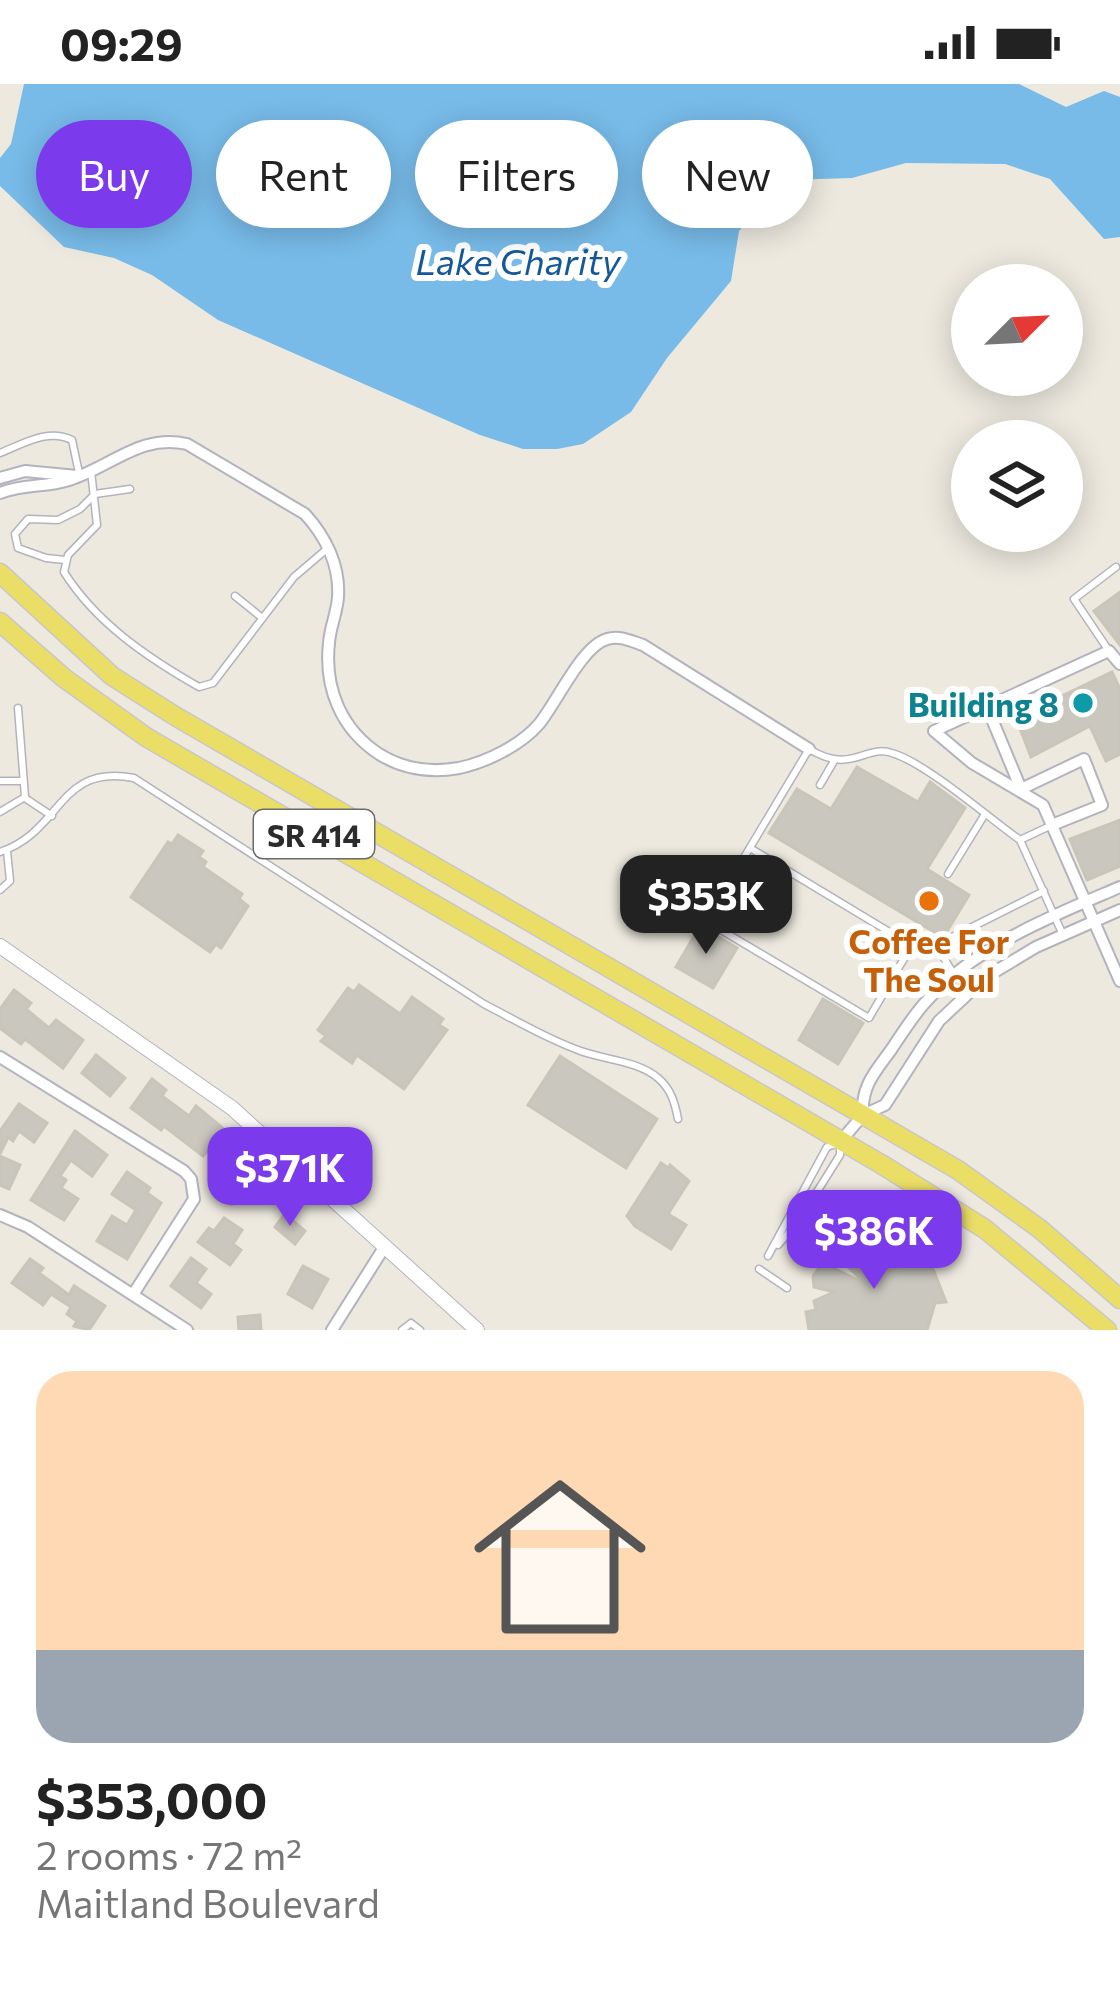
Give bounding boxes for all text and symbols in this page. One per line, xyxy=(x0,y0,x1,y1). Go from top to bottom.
text: 09:29 xyxy=(60,15,183,70)
chip: Buy xyxy=(36,120,192,228)
chip: Rent xyxy=(216,120,391,228)
chip: Filters xyxy=(415,120,618,228)
chip: New xyxy=(642,120,813,228)
water label: Lake Charity xyxy=(415,238,622,282)
north arrow xyxy=(951,264,1083,396)
map controls xyxy=(951,264,1083,552)
button: layers xyxy=(951,420,1083,552)
place label: Building 8 xyxy=(908,683,1059,724)
marker: Building 8 xyxy=(1070,690,1096,716)
road number: SR 414 xyxy=(254,810,374,858)
pin: $353K xyxy=(622,855,790,957)
text: $353K xyxy=(647,870,765,918)
marker: Coffee For The Soul xyxy=(916,888,942,914)
place label: Coffee For The Soul xyxy=(849,920,1010,999)
pin: $371K xyxy=(206,1127,374,1229)
text: $371K xyxy=(234,1142,346,1190)
pin: $386K xyxy=(790,1190,958,1292)
text: $386K xyxy=(814,1205,934,1253)
icon: home xyxy=(452,1449,668,1665)
text: $353,000 xyxy=(36,1767,267,1830)
text: 2 rooms · 72 m² xyxy=(36,1830,302,1878)
text: Maitland Boulevard xyxy=(36,1878,380,1926)

